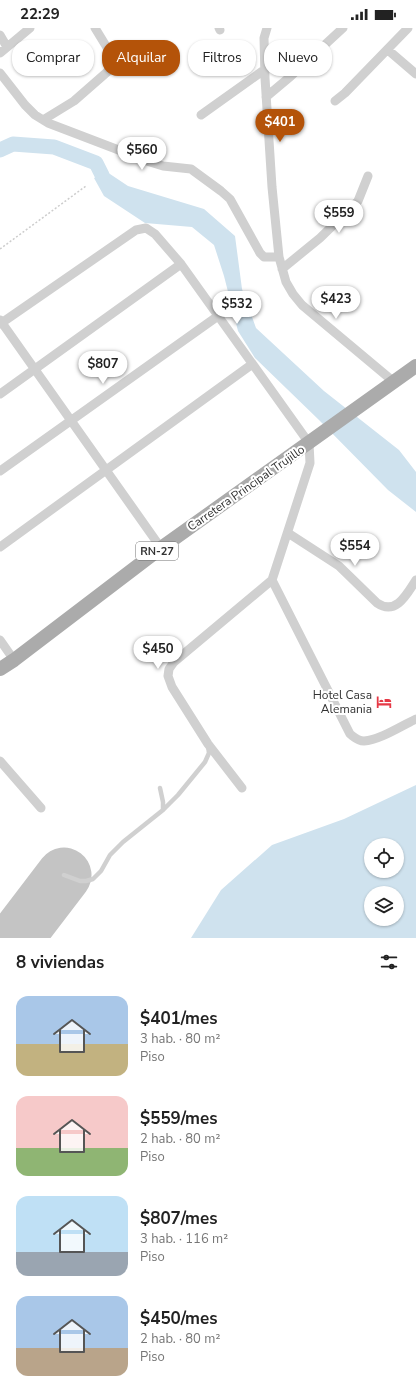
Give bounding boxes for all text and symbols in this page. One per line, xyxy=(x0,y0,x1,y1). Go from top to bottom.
text: 22:29 xyxy=(20,4,60,24)
chip: Comprar xyxy=(12,40,94,76)
chip: Alquilar xyxy=(102,40,180,76)
chip: Filtros xyxy=(188,40,256,76)
chip: Nuevo xyxy=(264,40,332,76)
pin: $401 xyxy=(256,109,304,143)
text: $401 xyxy=(264,113,296,131)
pin: $560 xyxy=(118,137,166,171)
text: $560 xyxy=(126,141,158,159)
pin: $559 xyxy=(315,200,363,234)
text: $559 xyxy=(323,204,355,222)
pin: $423 xyxy=(312,286,360,320)
text: $423 xyxy=(320,290,352,308)
pin: $532 xyxy=(213,291,261,325)
text: $532 xyxy=(221,295,253,313)
pin: $807 xyxy=(79,351,127,385)
text: $807 xyxy=(87,355,119,373)
street label: Carretera Principal Trujillo xyxy=(184,441,308,535)
pin: $554 xyxy=(331,533,379,567)
text: $554 xyxy=(339,537,371,555)
road number: RN-27 xyxy=(136,542,178,560)
pin: $450 xyxy=(134,636,182,670)
text: $450 xyxy=(142,640,174,658)
place label: Hotel Casa Alemania xyxy=(313,687,372,717)
hotel icon: Hotel Casa Alemania xyxy=(375,693,393,711)
map controls xyxy=(364,838,404,926)
button: locate xyxy=(364,838,404,878)
button: layers xyxy=(364,886,404,926)
text: 8 viviendas xyxy=(16,951,104,974)
icon: filters xyxy=(378,951,400,973)
text: $401/mes xyxy=(140,1007,218,1030)
icon: home xyxy=(48,1012,96,1060)
text: 3 hab. · 80 m² xyxy=(140,1030,220,1048)
text: Piso xyxy=(140,1048,165,1066)
text: $559/mes xyxy=(140,1107,218,1130)
icon: home xyxy=(48,1112,96,1160)
text: 2 hab. · 80 m² xyxy=(140,1130,220,1148)
text: Piso xyxy=(140,1148,165,1166)
text: $807/mes xyxy=(140,1207,218,1230)
icon: home xyxy=(48,1212,96,1260)
text: 3 hab. · 116 m² xyxy=(140,1230,228,1248)
text: Piso xyxy=(140,1248,165,1266)
text: $450/mes xyxy=(140,1307,218,1330)
icon: home xyxy=(48,1312,96,1360)
text: 2 hab. · 80 m² xyxy=(140,1330,220,1348)
text: Piso xyxy=(140,1348,165,1366)

